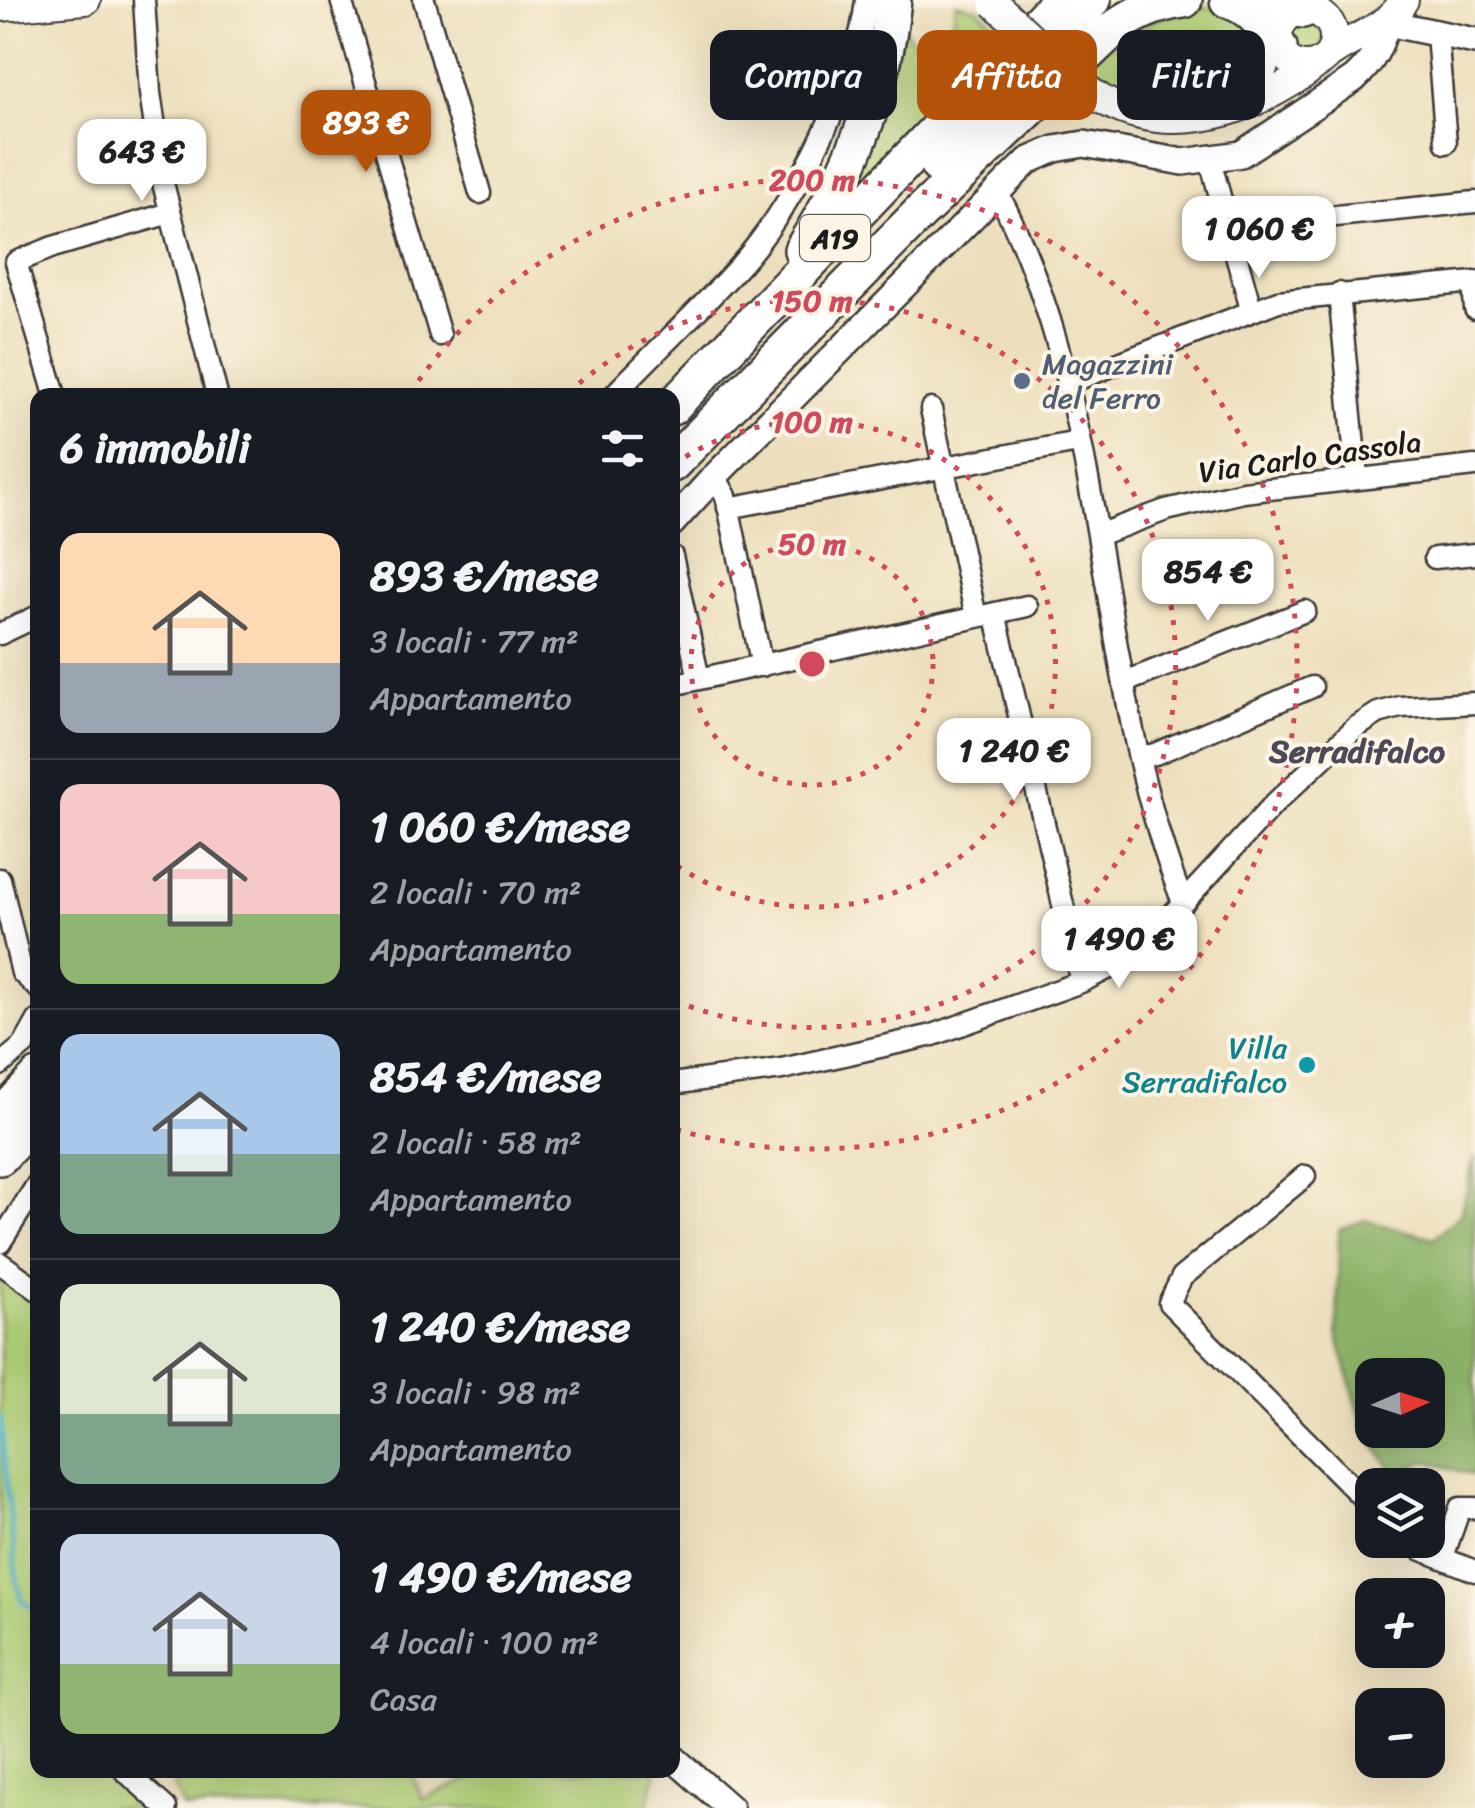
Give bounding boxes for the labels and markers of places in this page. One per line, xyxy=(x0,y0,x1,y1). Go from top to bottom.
pin: 893 € xyxy=(296,90,436,175)
pin: 643 € xyxy=(72,119,212,204)
pin: 1 060 € xyxy=(1167,196,1351,281)
place label: Magazzini del Ferro xyxy=(1042,337,1175,425)
marker: Magazzini del Ferro xyxy=(1011,370,1033,392)
pin: 854 € xyxy=(1138,539,1278,624)
centre of rings xyxy=(794,646,830,682)
pin: 1 240 € xyxy=(922,718,1106,803)
pin: 1 490 € xyxy=(1027,906,1211,991)
place label: Villa Serradifalco xyxy=(1122,1021,1288,1109)
marker: Villa Serradifalco xyxy=(1296,1054,1318,1076)

